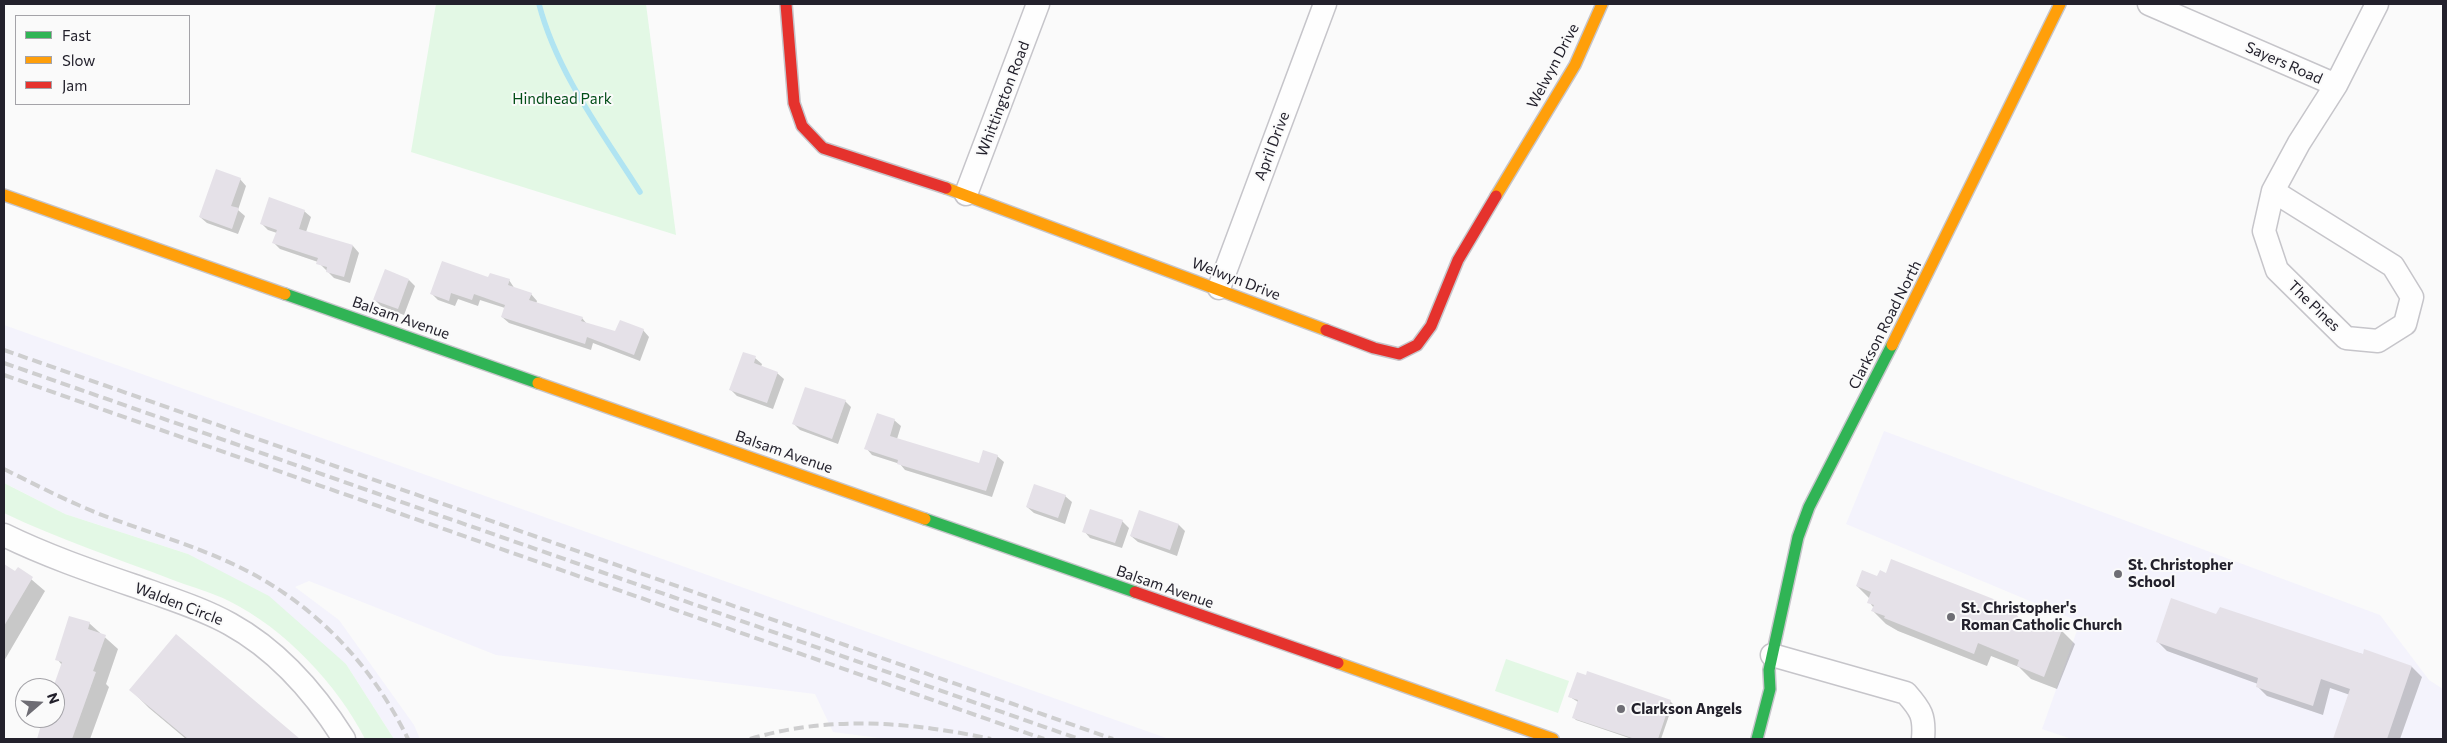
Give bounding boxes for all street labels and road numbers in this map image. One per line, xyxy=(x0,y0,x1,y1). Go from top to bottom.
street label: Welwyn Drive xyxy=(1523,21,1583,111)
street label: Sayers Road xyxy=(2243,38,2325,88)
street label: Whittington Road xyxy=(973,39,1033,159)
street label: April Drive xyxy=(1251,109,1293,183)
street label: Welwyn Drive xyxy=(1189,254,1283,304)
street label: Clarkson Road North xyxy=(1845,258,1925,392)
street label: The Pines xyxy=(2284,277,2344,335)
street label: Balsam Avenue xyxy=(350,293,452,343)
street label: Balsam Avenue xyxy=(733,427,835,477)
street label: Balsam Avenue xyxy=(1114,562,1216,612)
street label: Walden Circle xyxy=(132,579,226,629)

